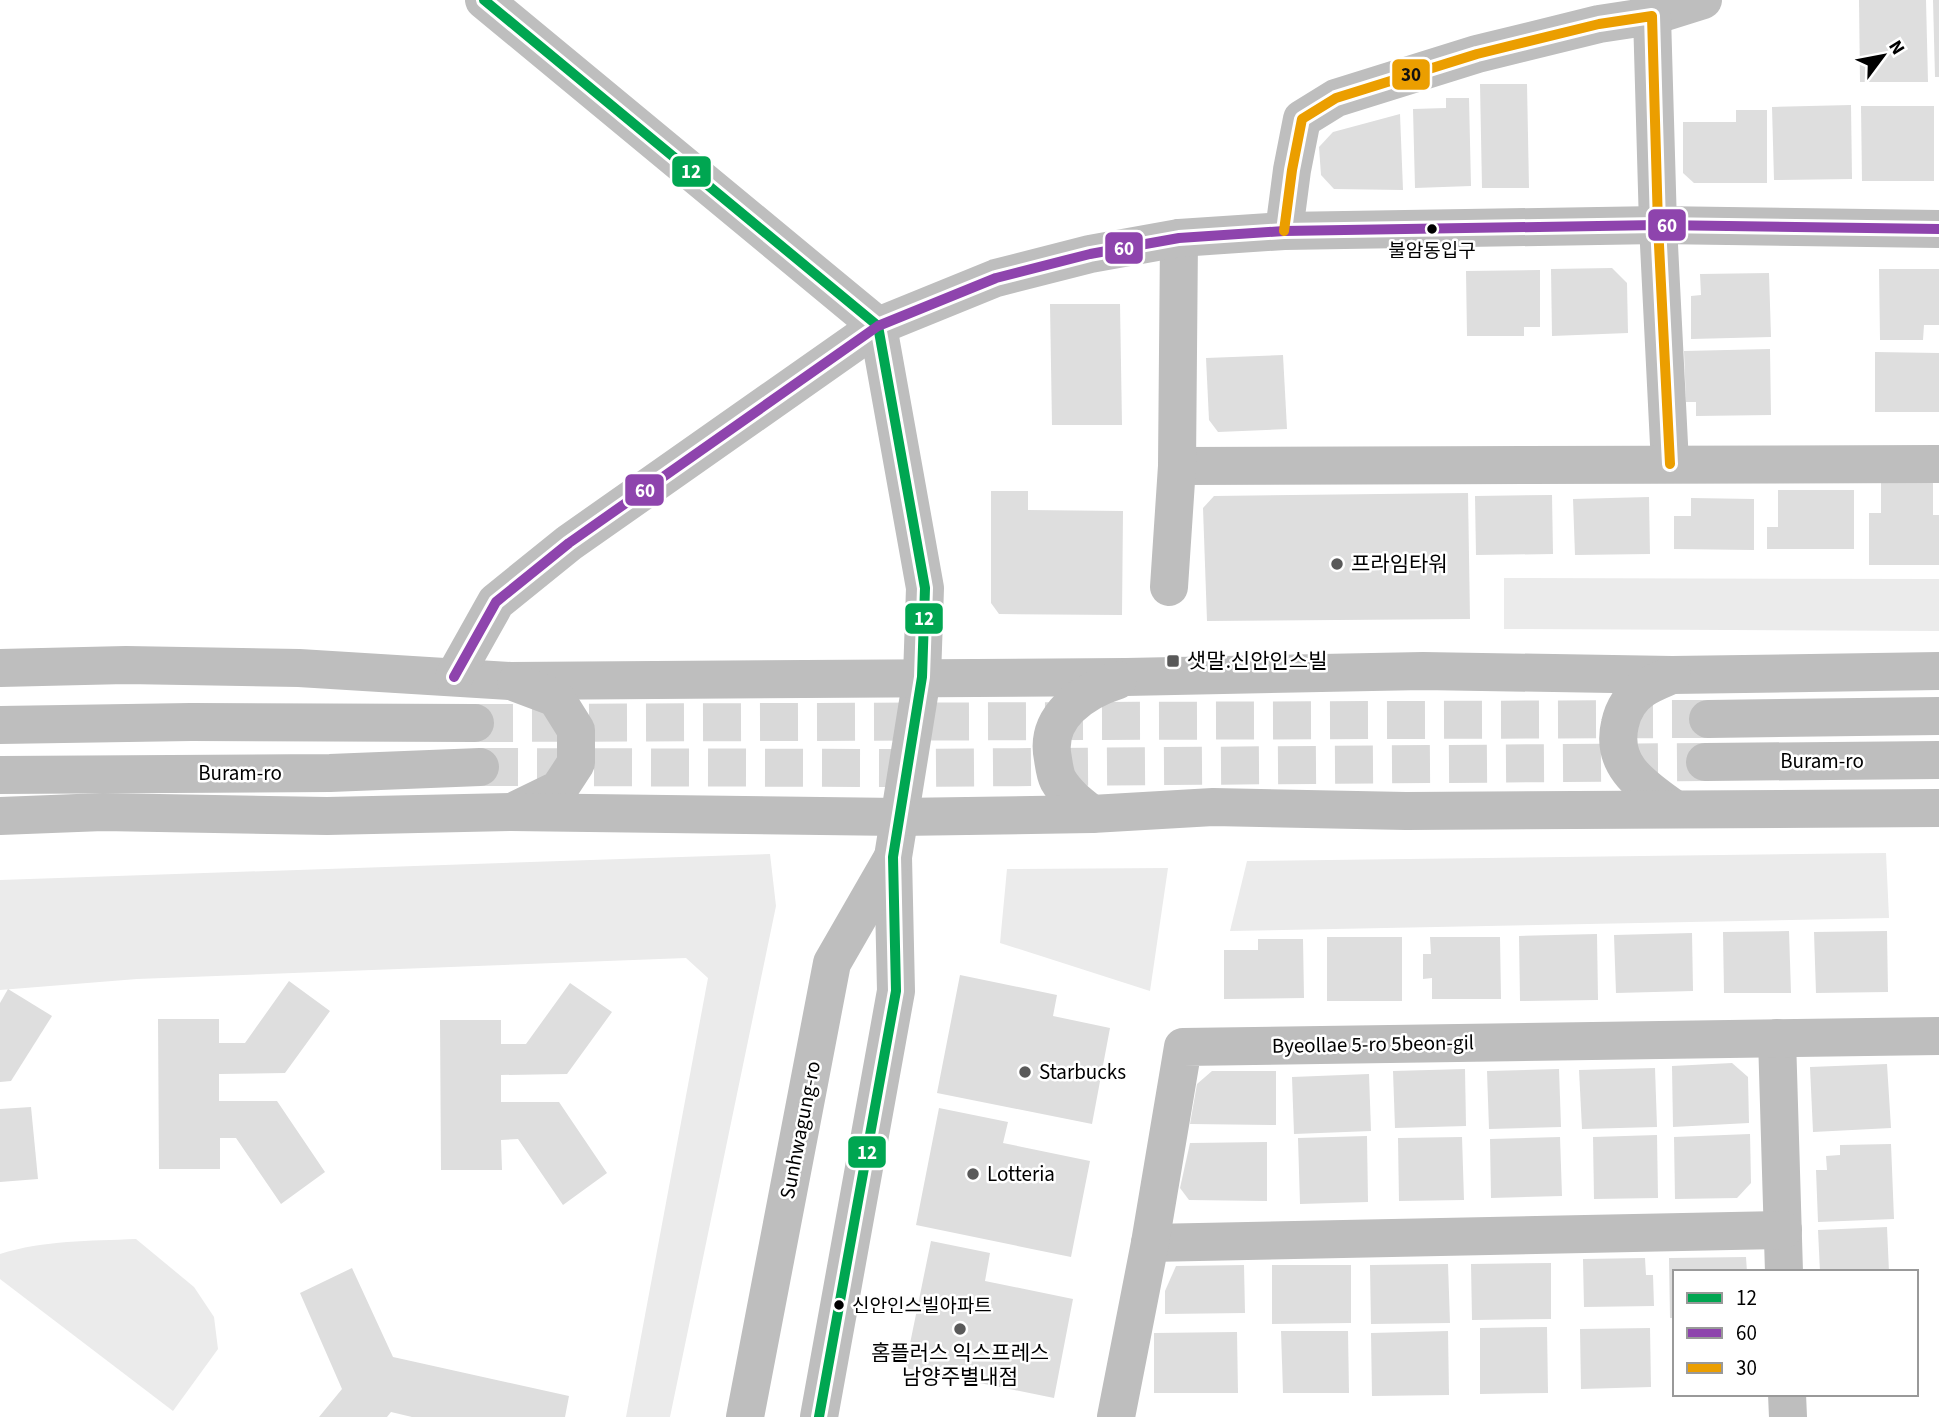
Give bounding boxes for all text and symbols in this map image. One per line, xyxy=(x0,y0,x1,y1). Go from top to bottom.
north arrow xyxy=(1848,21,1918,91)
text: N xyxy=(1881,35,1911,60)
line badge: 30 xyxy=(1391,58,1431,91)
text: 30 xyxy=(1401,62,1421,89)
line badge: 12 xyxy=(671,155,712,188)
text: 12 xyxy=(681,159,701,186)
line badge: 60 xyxy=(1647,208,1687,242)
text: 60 xyxy=(1657,213,1677,240)
marker: 불암동입구 xyxy=(1425,222,1439,236)
line badge: 60 xyxy=(1104,231,1144,265)
text: 60 xyxy=(1114,236,1134,263)
place label: 불암동입구 xyxy=(1388,238,1476,265)
line badge: 60 xyxy=(624,473,665,507)
text: 60 xyxy=(635,478,655,505)
place label: 프라임타워 xyxy=(1351,549,1448,579)
marker: 프라임타워 xyxy=(1329,556,1345,572)
line badge: 12 xyxy=(904,602,944,635)
text: 12 xyxy=(914,606,934,633)
place label: 샛말.신안인스빌 xyxy=(1187,646,1327,676)
marker: 샛말.신안인스빌 xyxy=(1165,653,1181,669)
street label: Buram-ro xyxy=(1780,746,1864,776)
street label: Buram-ro xyxy=(198,758,282,788)
street label: Byeollae 5-ro 5beon-gil xyxy=(1272,1027,1474,1061)
place label: Starbucks xyxy=(1039,1057,1126,1087)
street label: Sunhwagung-ro xyxy=(772,1058,828,1202)
marker: Starbucks xyxy=(1017,1064,1033,1080)
line badge: 12 xyxy=(847,1135,887,1169)
text: 12 xyxy=(857,1140,877,1167)
place label: Lotteria xyxy=(987,1159,1055,1189)
marker: Lotteria xyxy=(965,1166,981,1182)
legend xyxy=(1673,1270,1918,1396)
text: 12 xyxy=(1736,1283,1757,1313)
place label: 신안인스빌아파트 xyxy=(852,1293,992,1320)
marker: 신안인스빌아파트 xyxy=(832,1298,846,1312)
text: 60 xyxy=(1736,1318,1757,1348)
marker: 홈플러스 익스프레스 남양주별내점 xyxy=(952,1321,968,1337)
place label: 홈플러스 익스프레스 남양주별내점 xyxy=(871,1338,1049,1392)
text: 30 xyxy=(1736,1353,1757,1383)

